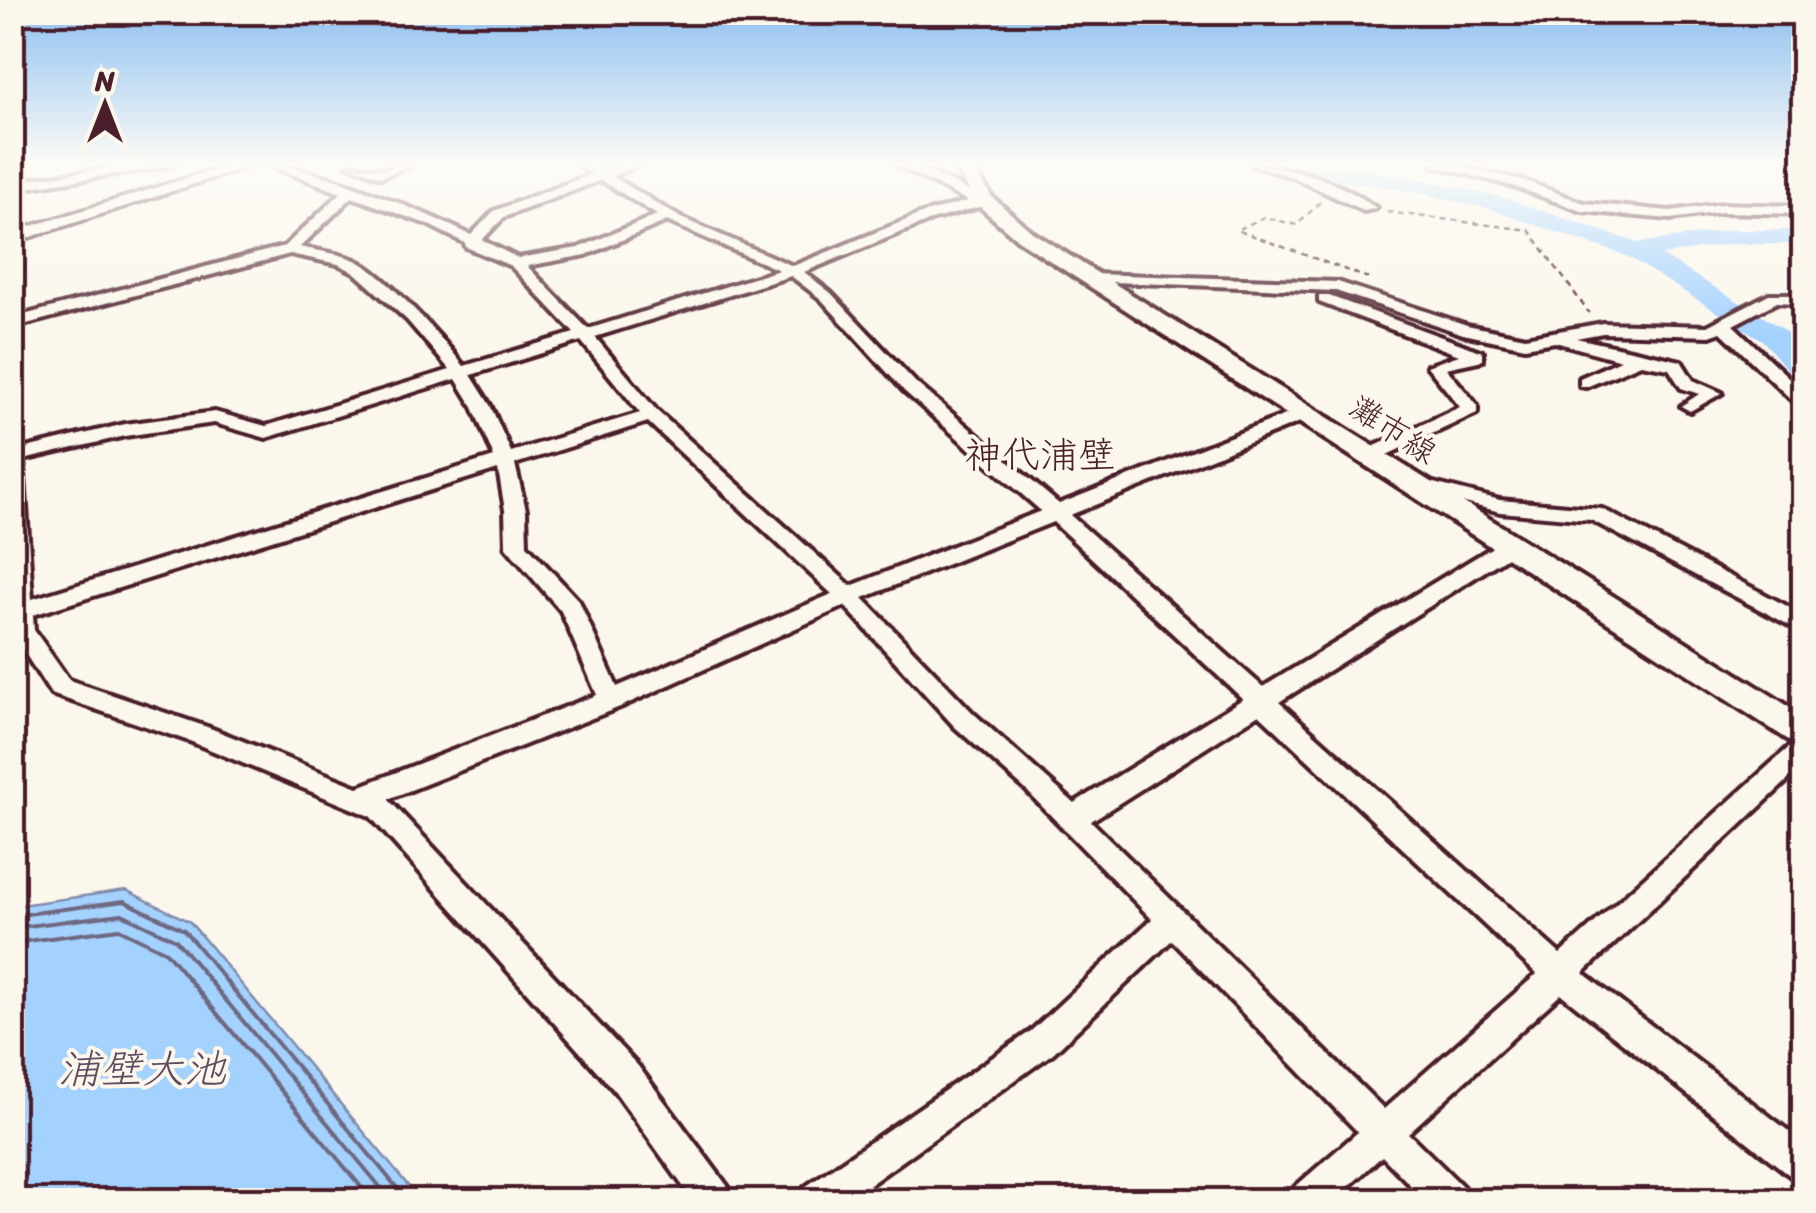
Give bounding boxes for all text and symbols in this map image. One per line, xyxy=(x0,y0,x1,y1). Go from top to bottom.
north arrow xyxy=(55,55,155,155)
text: N xyxy=(94,56,115,105)
street label: 灘市線 xyxy=(1337,380,1449,480)
district label: 神代浦壁 xyxy=(964,422,1116,489)
water label: 浦壁大池 xyxy=(58,1032,227,1106)

